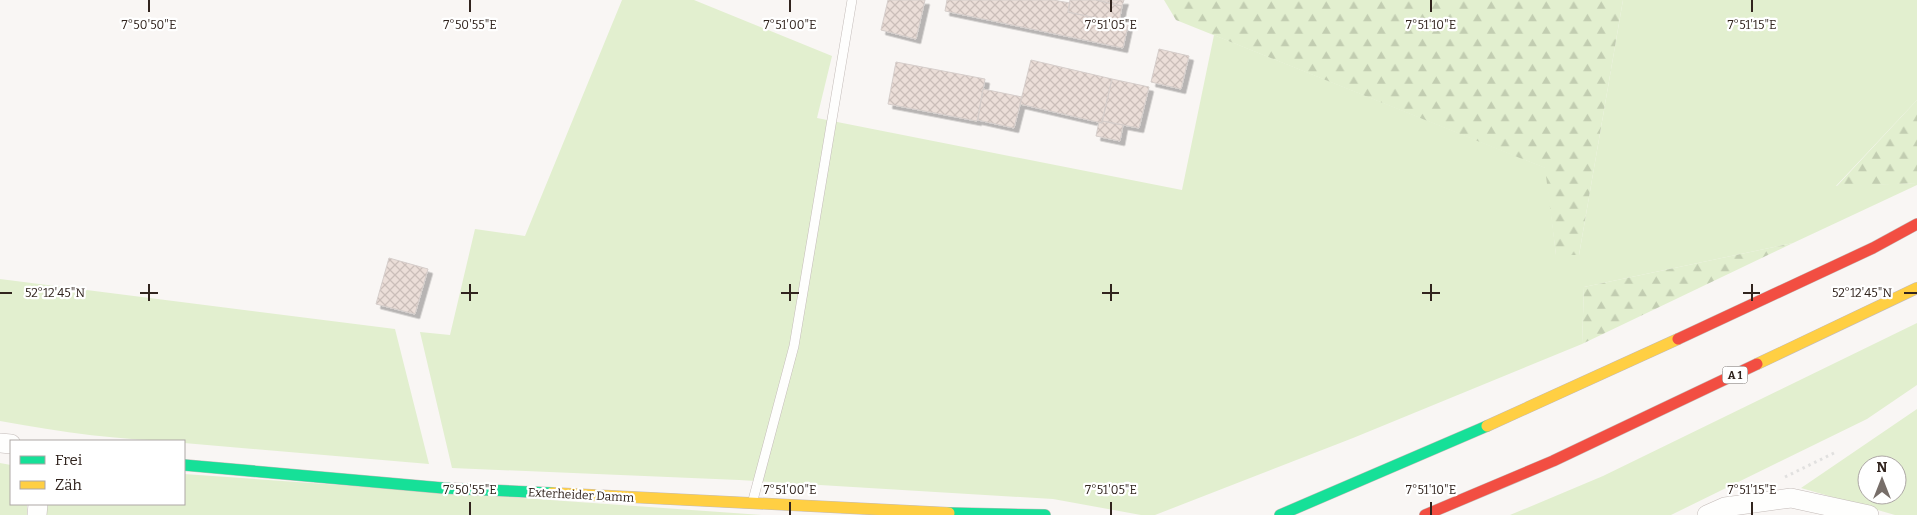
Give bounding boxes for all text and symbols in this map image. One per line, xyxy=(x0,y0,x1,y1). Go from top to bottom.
text: 7°50'50"E xyxy=(122,18,176,32)
text: 7°50'55"E xyxy=(443,18,497,32)
text: 7°51'00"E xyxy=(763,18,817,32)
text: 7°51'05"E xyxy=(1085,18,1137,32)
text: 7°51'10"E xyxy=(1406,18,1456,32)
text: 7°51'15"E xyxy=(1728,18,1777,32)
text: 52°12'45"N xyxy=(25,286,85,300)
text: 52°12'45"N xyxy=(1832,286,1892,300)
road number: A 1 xyxy=(1722,366,1748,384)
legend xyxy=(10,440,185,505)
text: Frei xyxy=(55,451,83,469)
north arrow xyxy=(1857,455,1907,505)
text: N xyxy=(1877,459,1888,476)
text: Zäh xyxy=(55,476,82,494)
text: 7°50'55"E xyxy=(443,483,497,497)
text: 7°51'00"E xyxy=(763,483,817,497)
text: 7°51'05"E xyxy=(1085,483,1137,497)
text: 7°51'10"E xyxy=(1406,483,1456,497)
text: 7°51'15"E xyxy=(1728,483,1777,497)
street label: Exterheider Damm xyxy=(528,485,635,505)

